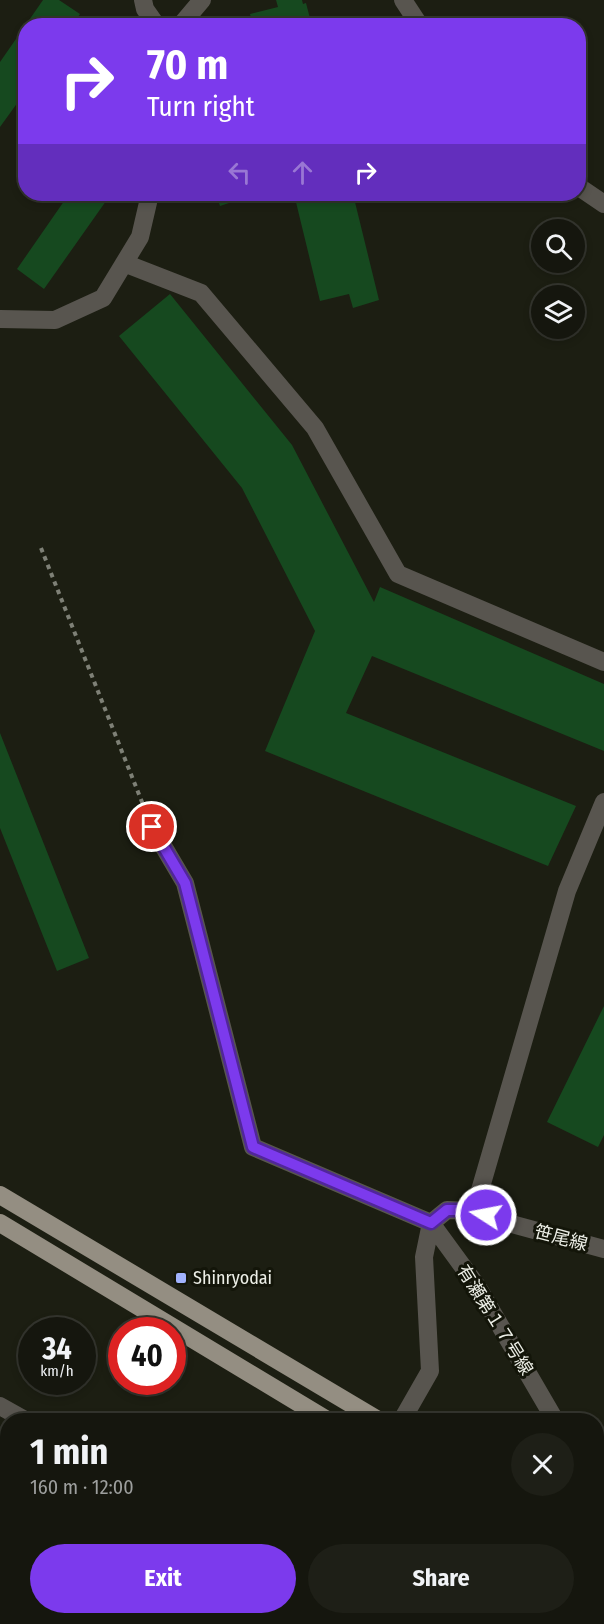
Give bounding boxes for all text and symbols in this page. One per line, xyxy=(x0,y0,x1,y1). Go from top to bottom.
text: 70 m xyxy=(147,40,228,90)
icon: right xyxy=(48,42,126,120)
text: Turn right xyxy=(147,91,255,123)
icon: left xyxy=(223,156,256,189)
icon: ahead xyxy=(286,156,319,189)
icon: right xyxy=(349,156,382,189)
map controls xyxy=(531,219,585,339)
button: search xyxy=(531,219,585,273)
button: layers xyxy=(531,285,585,339)
pin xyxy=(126,801,177,852)
icon: arrive xyxy=(135,810,168,843)
position arrow xyxy=(454,1183,518,1247)
street label: 笹尾線 xyxy=(532,1220,590,1256)
street label: 有瀬第１７号線 xyxy=(452,1261,538,1379)
place label: Shinryodai xyxy=(193,1267,272,1289)
marker: Shinryodai xyxy=(174,1271,188,1285)
speed limit sign: 40 xyxy=(108,1317,186,1395)
text: 34 xyxy=(42,1331,72,1367)
text: km/h xyxy=(40,1362,74,1380)
text: 1 min xyxy=(30,1430,108,1474)
button: close xyxy=(511,1433,574,1496)
text: 160 m · 12:00 xyxy=(30,1475,134,1499)
button: Exit xyxy=(30,1544,296,1613)
button: Share xyxy=(308,1544,574,1613)

